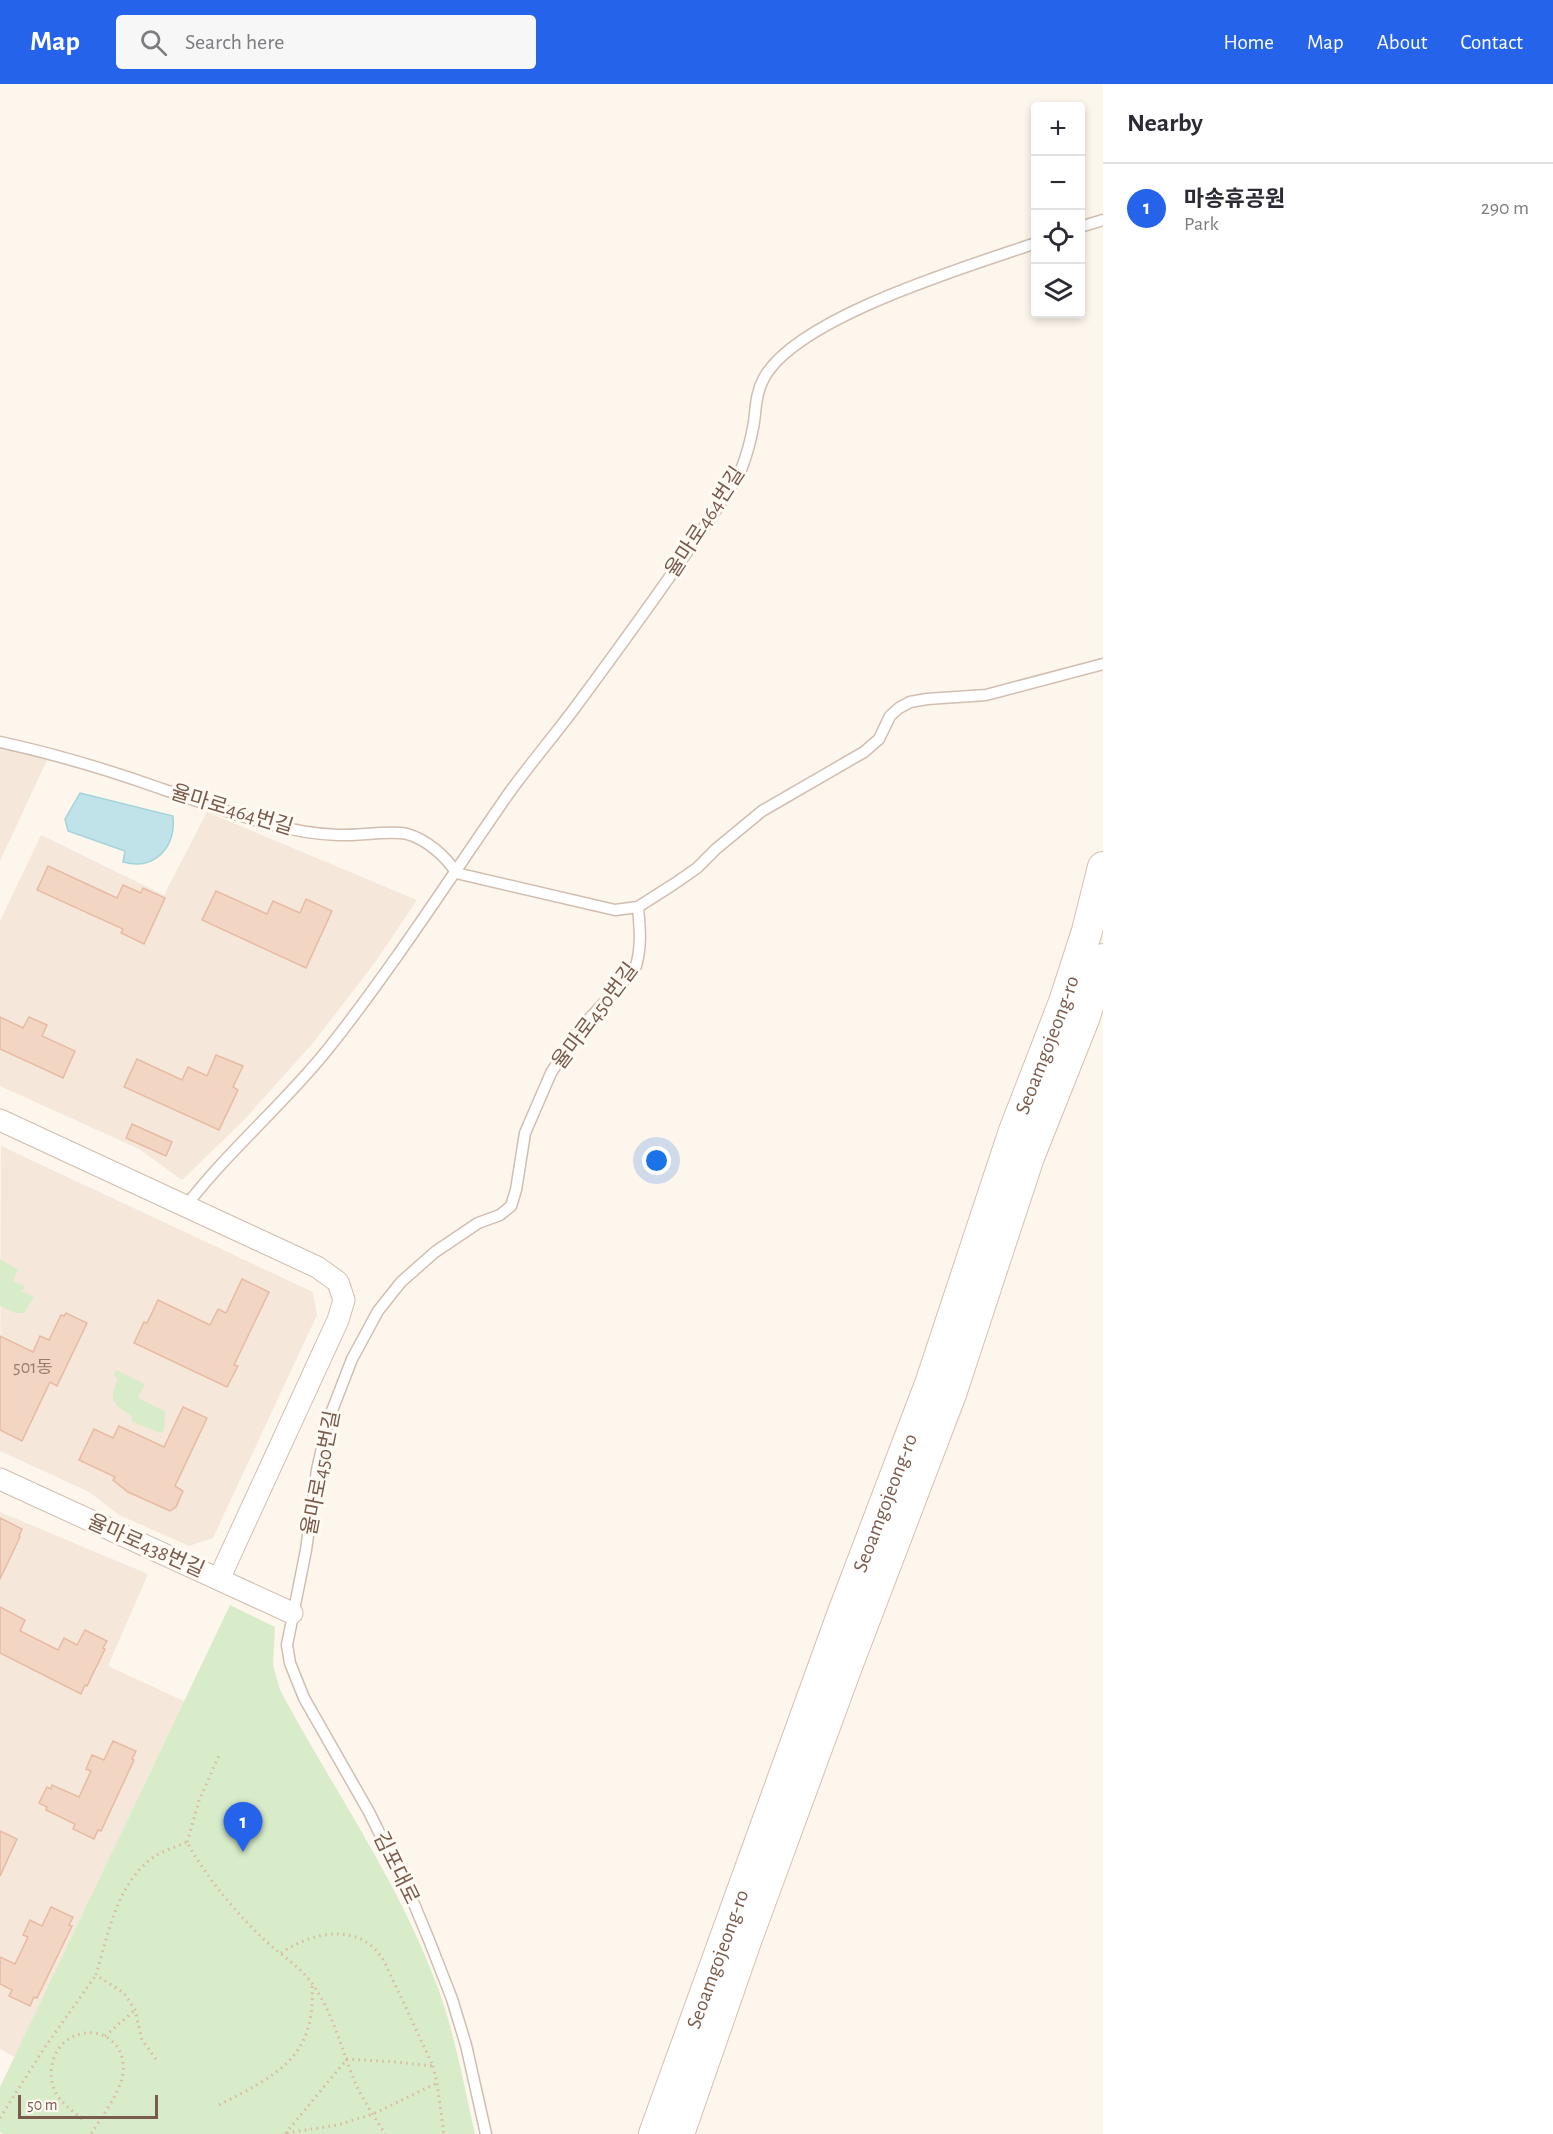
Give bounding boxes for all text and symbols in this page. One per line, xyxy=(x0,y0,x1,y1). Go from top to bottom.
search box xyxy=(116,15,536,69)
icon: search xyxy=(137,26,170,59)
text: Map xyxy=(30,28,80,56)
text: Search here xyxy=(185,31,284,53)
text: Home xyxy=(1223,32,1274,53)
text: Map xyxy=(1307,32,1344,53)
text: About xyxy=(1377,32,1427,53)
text: Contact xyxy=(1460,32,1523,53)
map controls xyxy=(1031,102,1085,318)
button: + xyxy=(1031,102,1085,156)
text: Nearby xyxy=(1127,110,1203,136)
button: − xyxy=(1031,156,1085,210)
text: 마송휴공원 xyxy=(1184,188,1285,210)
text: 1 xyxy=(1143,198,1150,218)
text: 290 m xyxy=(1481,198,1529,218)
button: locate xyxy=(1031,210,1085,264)
text: Park xyxy=(1184,214,1219,234)
button: layers xyxy=(1031,264,1085,318)
street label: 율마로464번길 xyxy=(661,463,748,581)
street label: 율마로464번길 xyxy=(168,780,296,839)
street label: 율마로450번길 xyxy=(548,959,641,1073)
street label: Seoamgojeong-ro xyxy=(1011,973,1082,1117)
your location xyxy=(642,1146,671,1175)
house number: 501동 xyxy=(13,1358,53,1377)
street label: 율마로450번길 xyxy=(298,1409,343,1537)
street label: Seoamgojeong-ro xyxy=(849,1431,921,1575)
street label: 율마로438번길 xyxy=(84,1510,208,1581)
pin: 1 xyxy=(224,1802,262,1852)
street label: 김포대로 xyxy=(370,1828,423,1907)
street label: Seoamgojeong-ro xyxy=(683,1887,752,2031)
scale bar xyxy=(18,2092,158,2120)
text: 50 m xyxy=(27,2097,58,2113)

